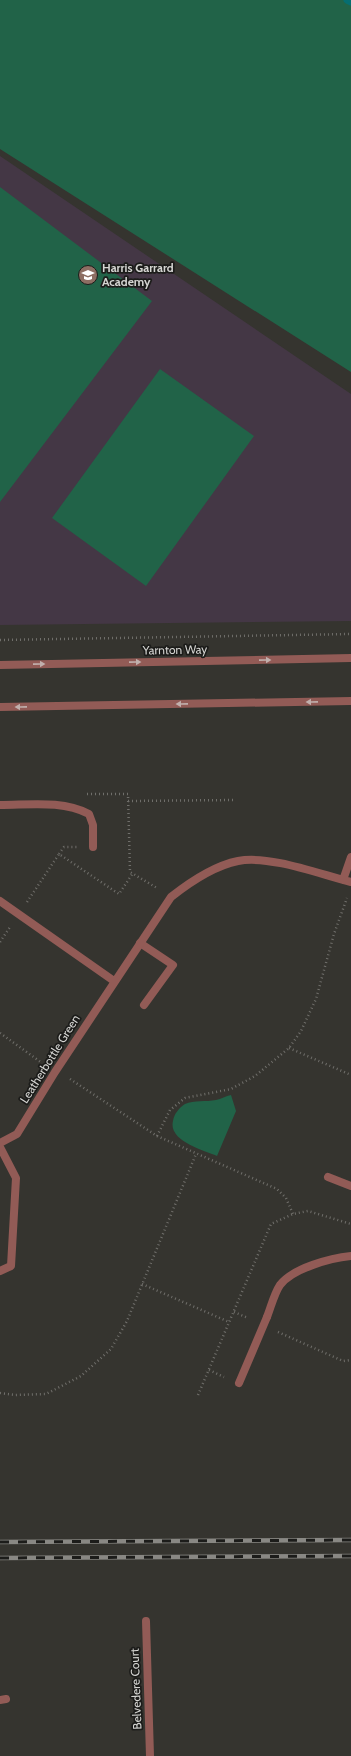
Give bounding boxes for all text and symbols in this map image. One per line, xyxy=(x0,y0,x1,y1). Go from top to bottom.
place label: Harris Garrard Academy xyxy=(102,260,174,289)
school or university icon: Harris Garrard Academy xyxy=(77,264,99,286)
street label: Yarnton Way xyxy=(142,641,207,658)
one-way arrow xyxy=(259,657,272,663)
one-way arrow xyxy=(129,659,142,665)
one-way arrow xyxy=(33,661,46,667)
one-way arrow xyxy=(305,699,318,705)
one-way arrow xyxy=(175,701,188,707)
one-way arrow xyxy=(14,704,27,710)
street label: Leatherbottle Green xyxy=(16,1011,83,1106)
street label: Belvedere Court xyxy=(127,1648,144,1730)

